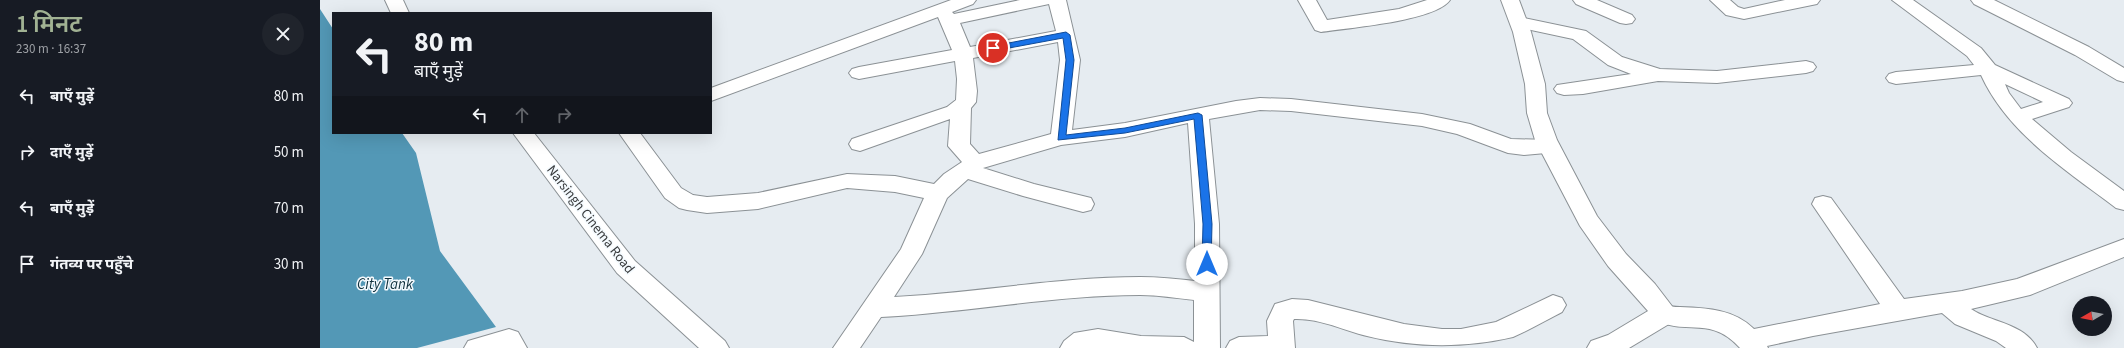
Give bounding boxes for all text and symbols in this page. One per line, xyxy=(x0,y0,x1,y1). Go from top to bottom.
text: 1 मिनट xyxy=(16,7,82,42)
button: close xyxy=(262,13,304,55)
text: 80 m xyxy=(414,22,473,62)
icon: left xyxy=(348,28,400,80)
pin xyxy=(976,31,1010,65)
icon: arrive xyxy=(982,37,1004,59)
text: 230 m · 16:37 xyxy=(16,40,86,58)
text: बाएँ मुड़ें xyxy=(414,59,463,84)
icon: left xyxy=(16,85,38,107)
text: बाएँ मुड़ें xyxy=(50,86,94,107)
text: 80 m xyxy=(274,86,304,107)
icon: left xyxy=(469,104,491,126)
icon: ahead xyxy=(511,104,533,126)
icon: right xyxy=(553,104,575,126)
icon: right xyxy=(16,141,38,163)
text: दाएँ मुड़ें xyxy=(50,142,93,163)
text: 50 m xyxy=(274,142,304,163)
street label: Narsingh Cinema Road xyxy=(541,161,639,278)
icon: left xyxy=(16,197,38,219)
text: बाएँ मुड़ें xyxy=(50,198,94,219)
text: 70 m xyxy=(274,198,304,219)
position arrow xyxy=(1186,243,1228,285)
icon: arrive xyxy=(16,253,38,275)
text: गंतव्य पर पहुँचे xyxy=(50,254,133,275)
text: 30 m xyxy=(274,254,304,275)
water label: City Tank xyxy=(357,274,414,295)
north arrow xyxy=(2072,296,2112,336)
map controls xyxy=(2072,296,2112,336)

